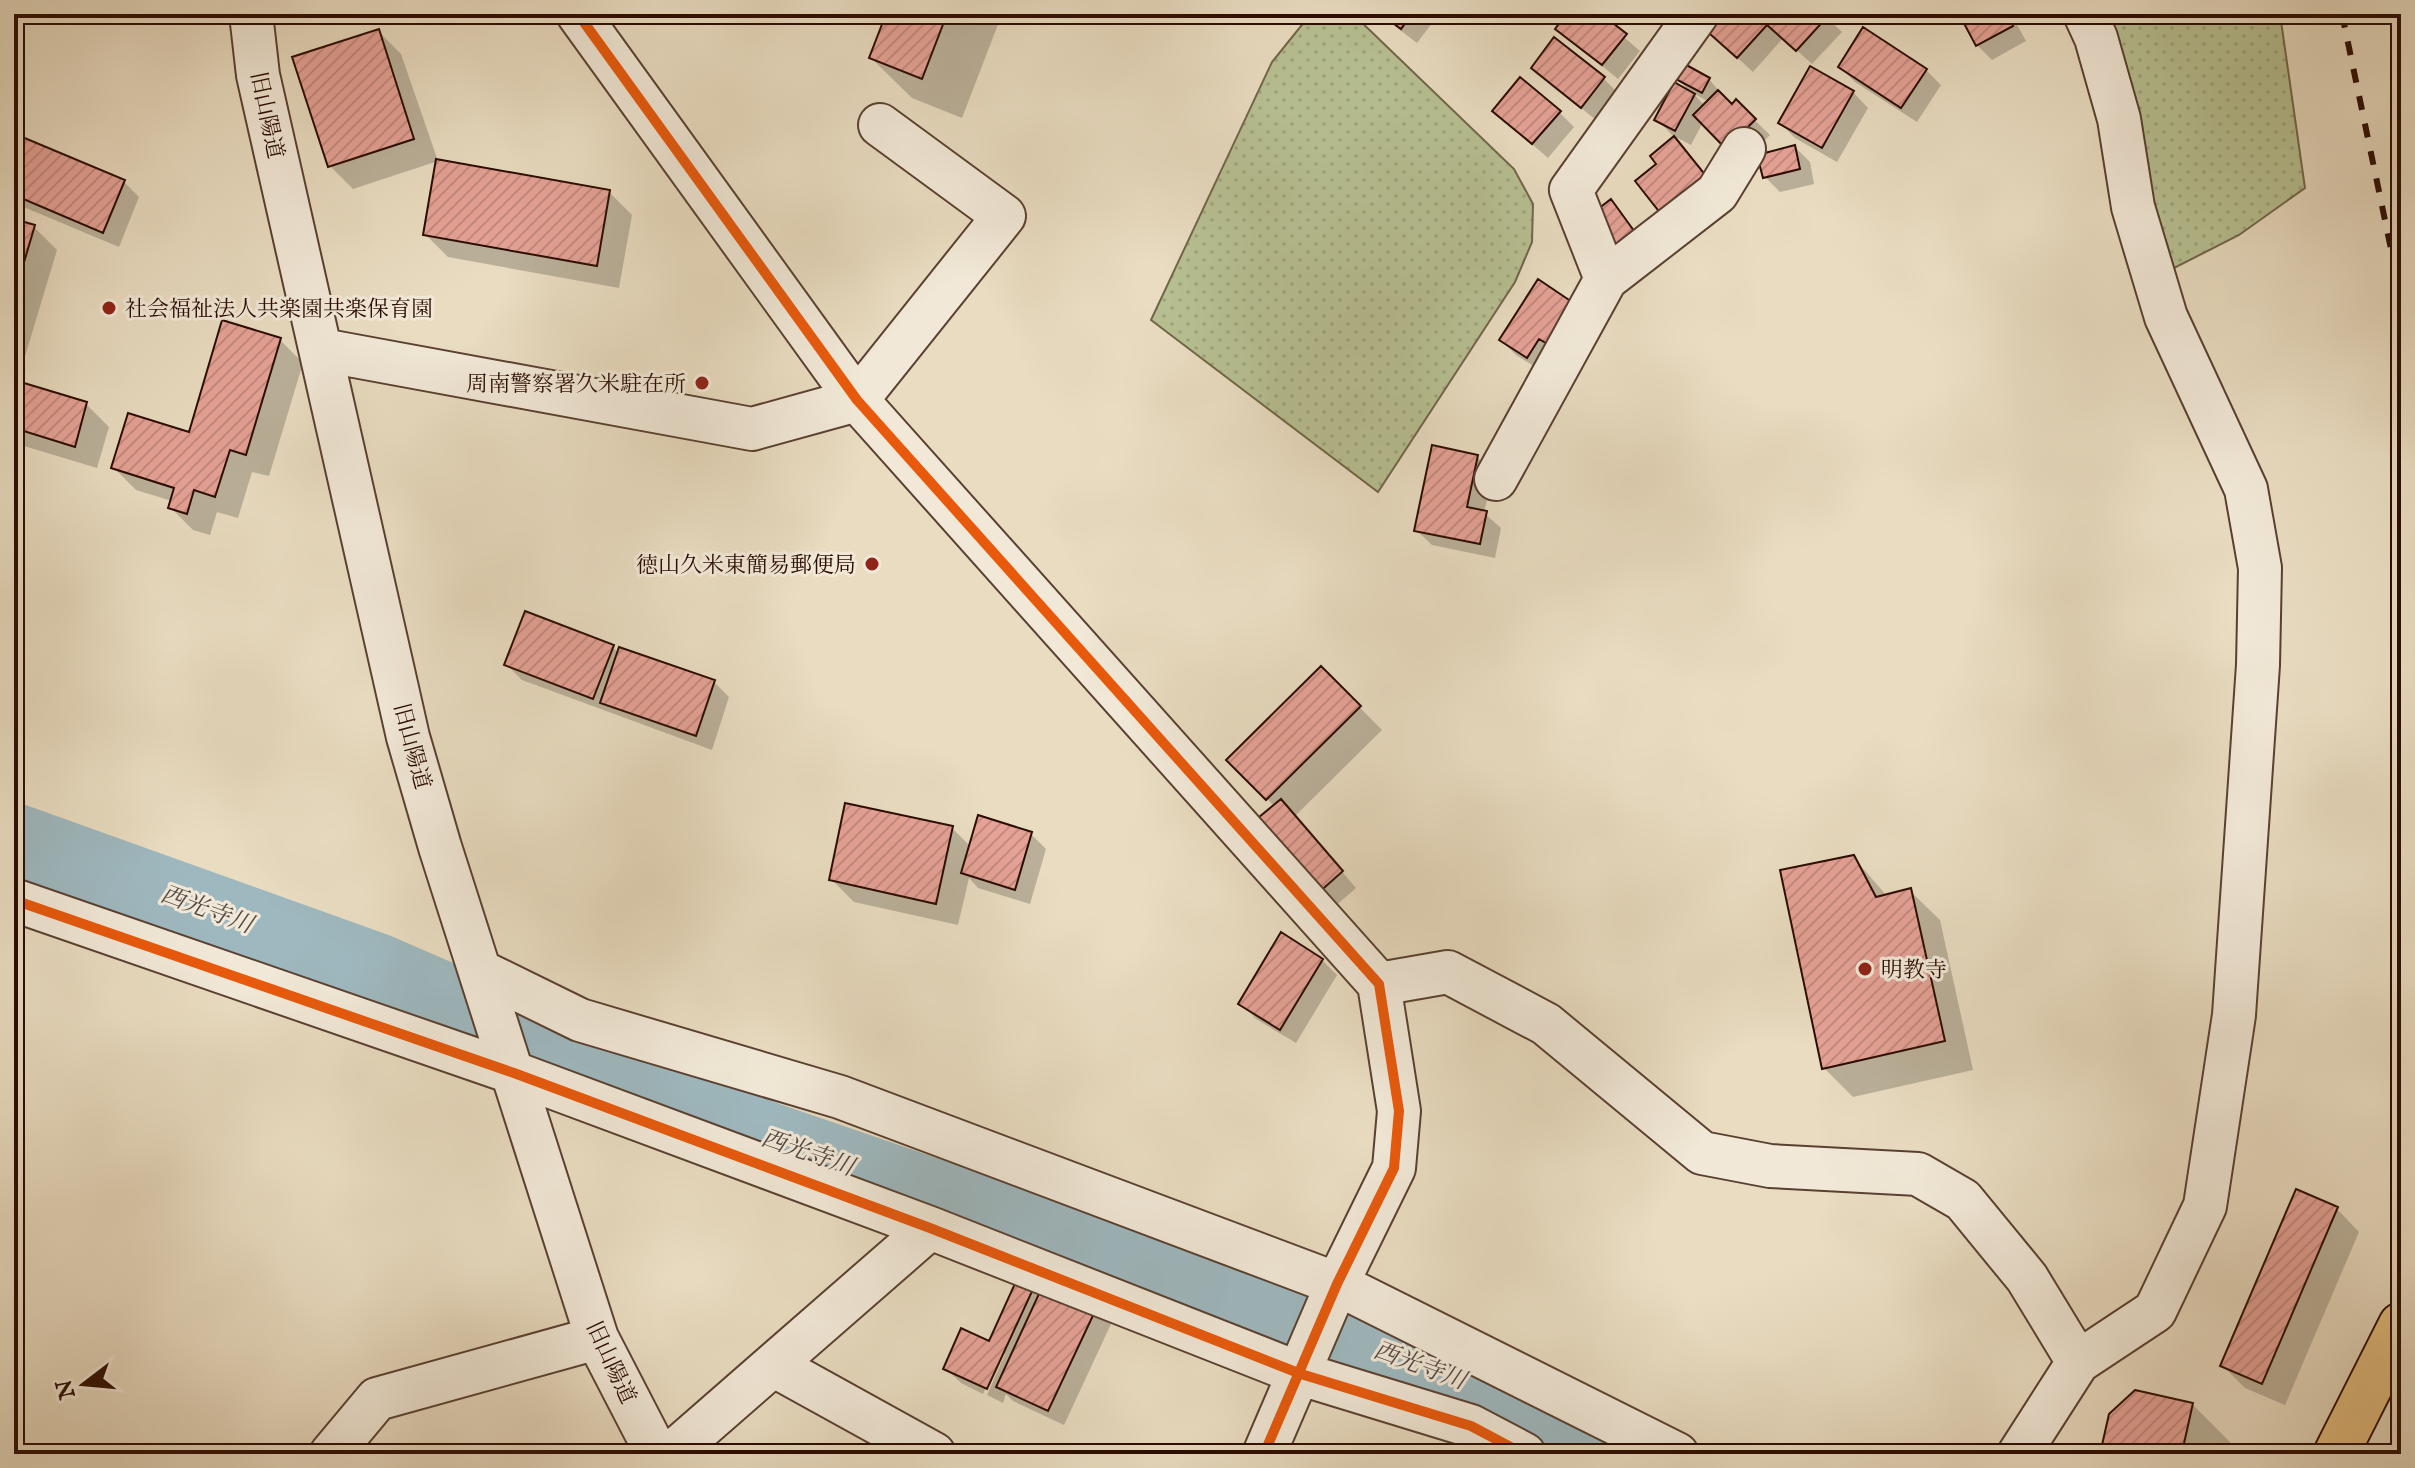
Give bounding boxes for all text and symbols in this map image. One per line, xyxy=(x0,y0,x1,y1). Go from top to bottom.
street label: 旧山陽道 xyxy=(243,69,289,161)
place label: 社会福祉法人共楽園共楽保育園 xyxy=(125,296,433,324)
marker: 社会福祉法人共楽園共楽保育園 xyxy=(100,299,118,317)
place label: 周南警察署久米駐在所 xyxy=(466,371,686,399)
marker: 周南警察署久米駐在所 xyxy=(693,374,711,392)
place label: 徳山久米東簡易郵便局 xyxy=(636,552,856,580)
marker: 徳山久米東簡易郵便局 xyxy=(863,555,881,573)
street label: 旧山陽道 xyxy=(386,700,436,793)
water label: 西光寺川 xyxy=(156,879,260,942)
place label: 明教寺 xyxy=(1881,957,1947,985)
marker: 明教寺 xyxy=(1856,960,1874,978)
water label: 西光寺川 xyxy=(757,1123,861,1185)
street label: 旧山陽道 xyxy=(579,1317,641,1409)
water label: 西光寺川 xyxy=(1369,1335,1473,1398)
north arrow xyxy=(44,1344,124,1424)
text: N xyxy=(51,1376,83,1403)

